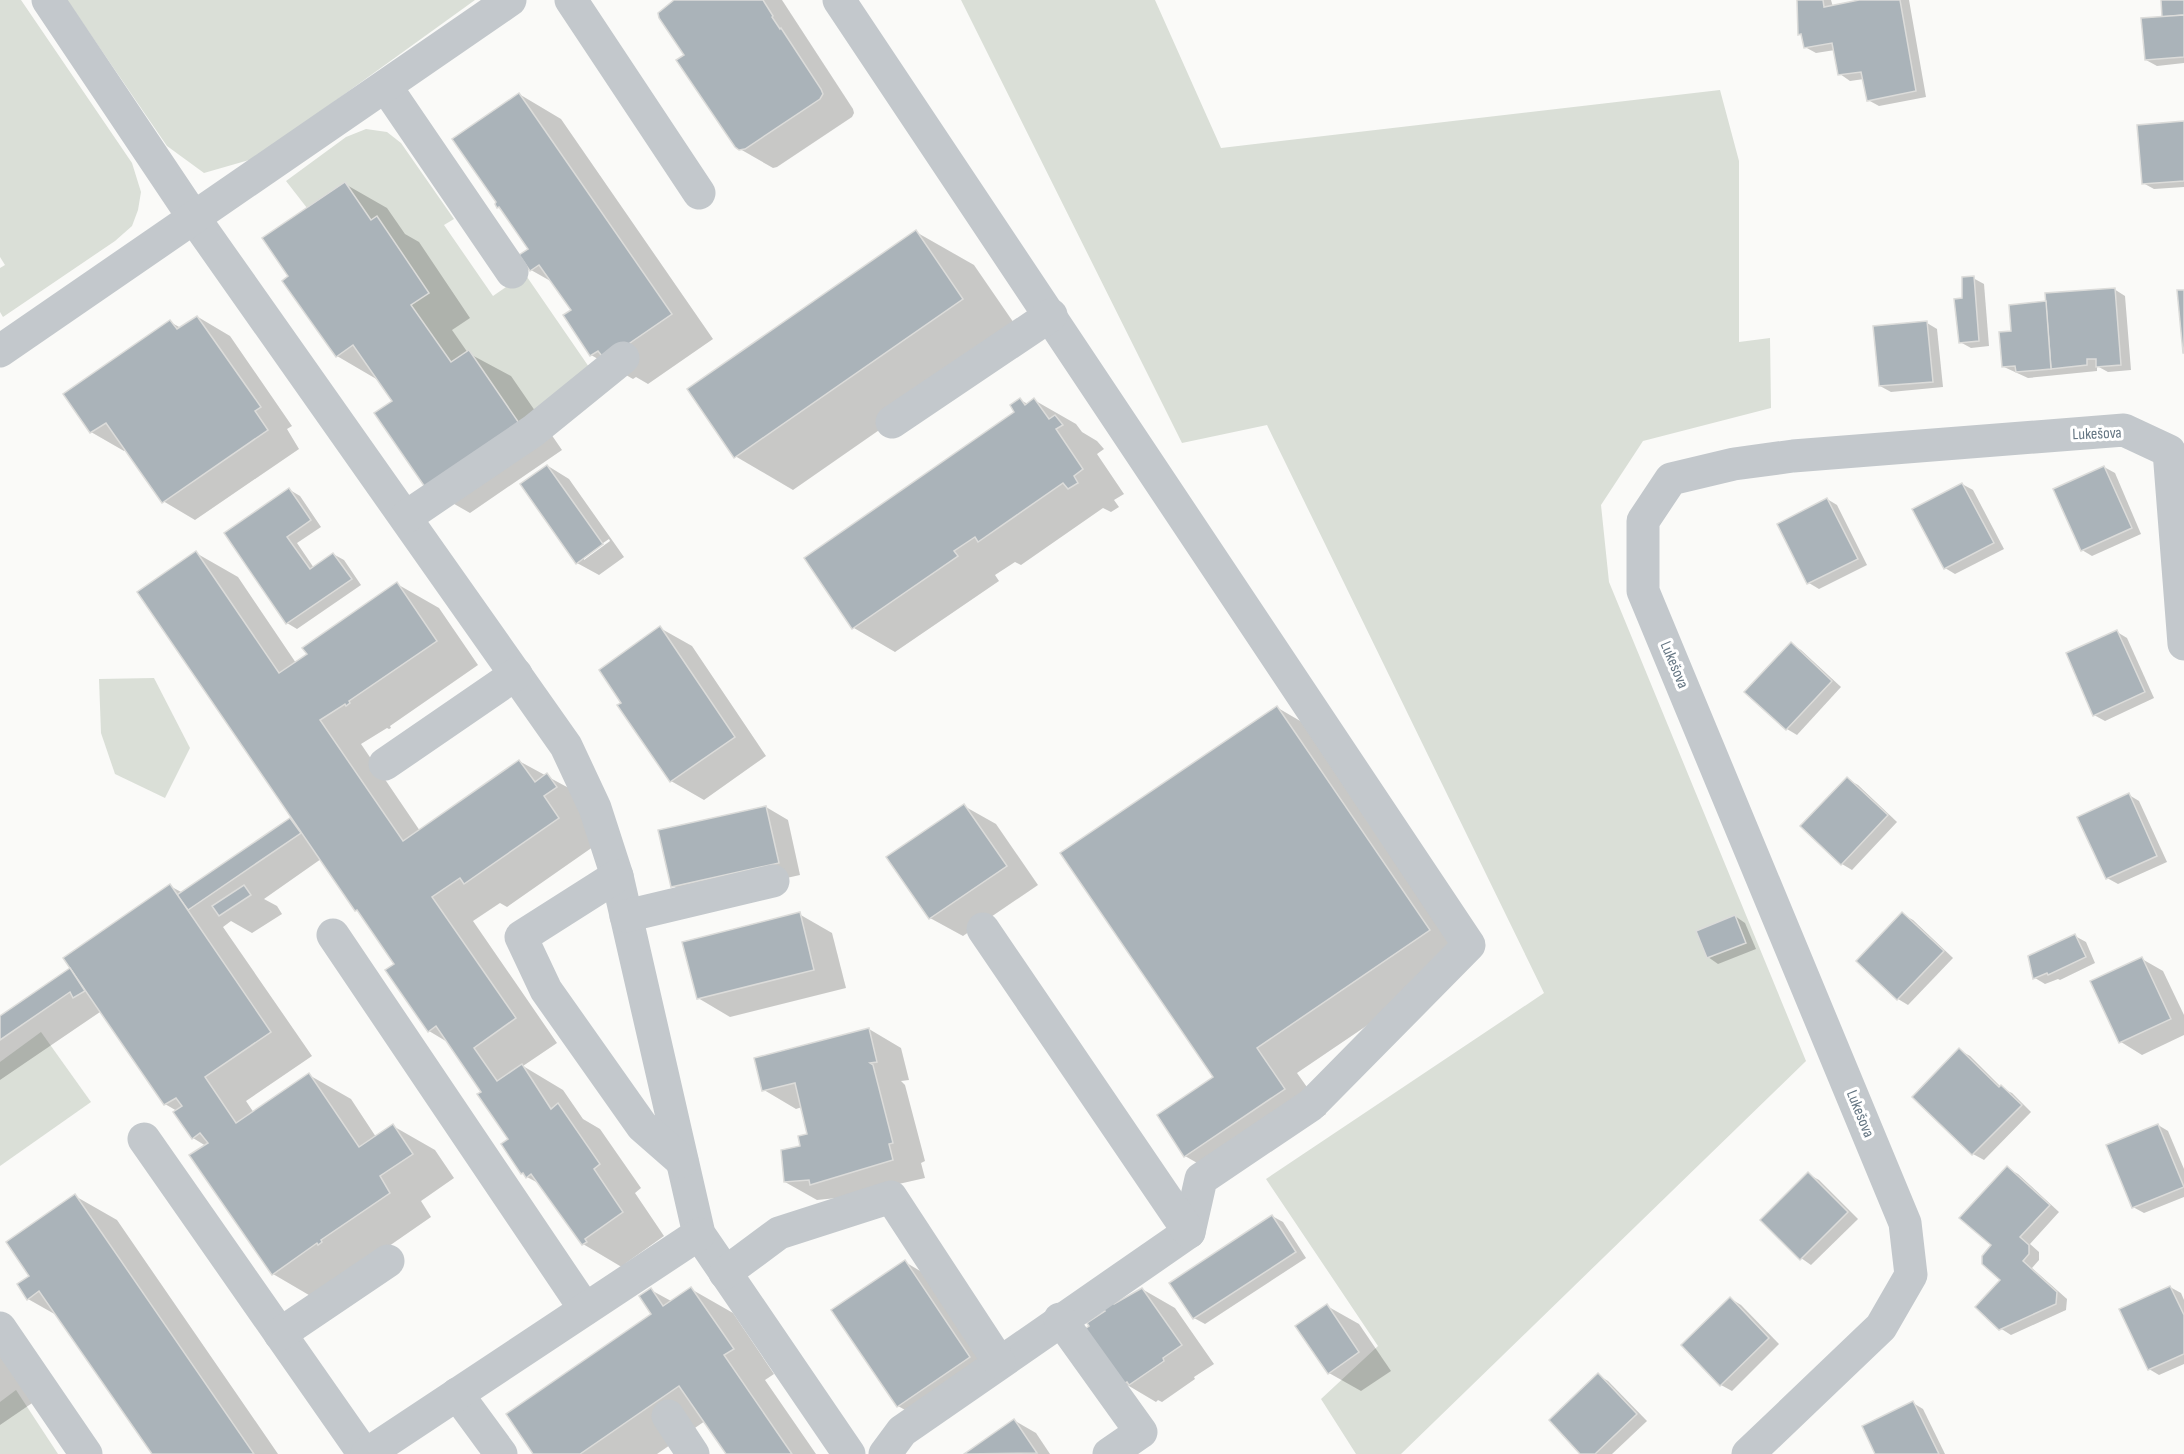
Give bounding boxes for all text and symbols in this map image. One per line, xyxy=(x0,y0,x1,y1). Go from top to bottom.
street label: Lukešova xyxy=(2072,424,2122,444)
street label: Lukešova xyxy=(1656,639,1692,691)
street label: Lukešova xyxy=(1842,1088,1878,1140)

